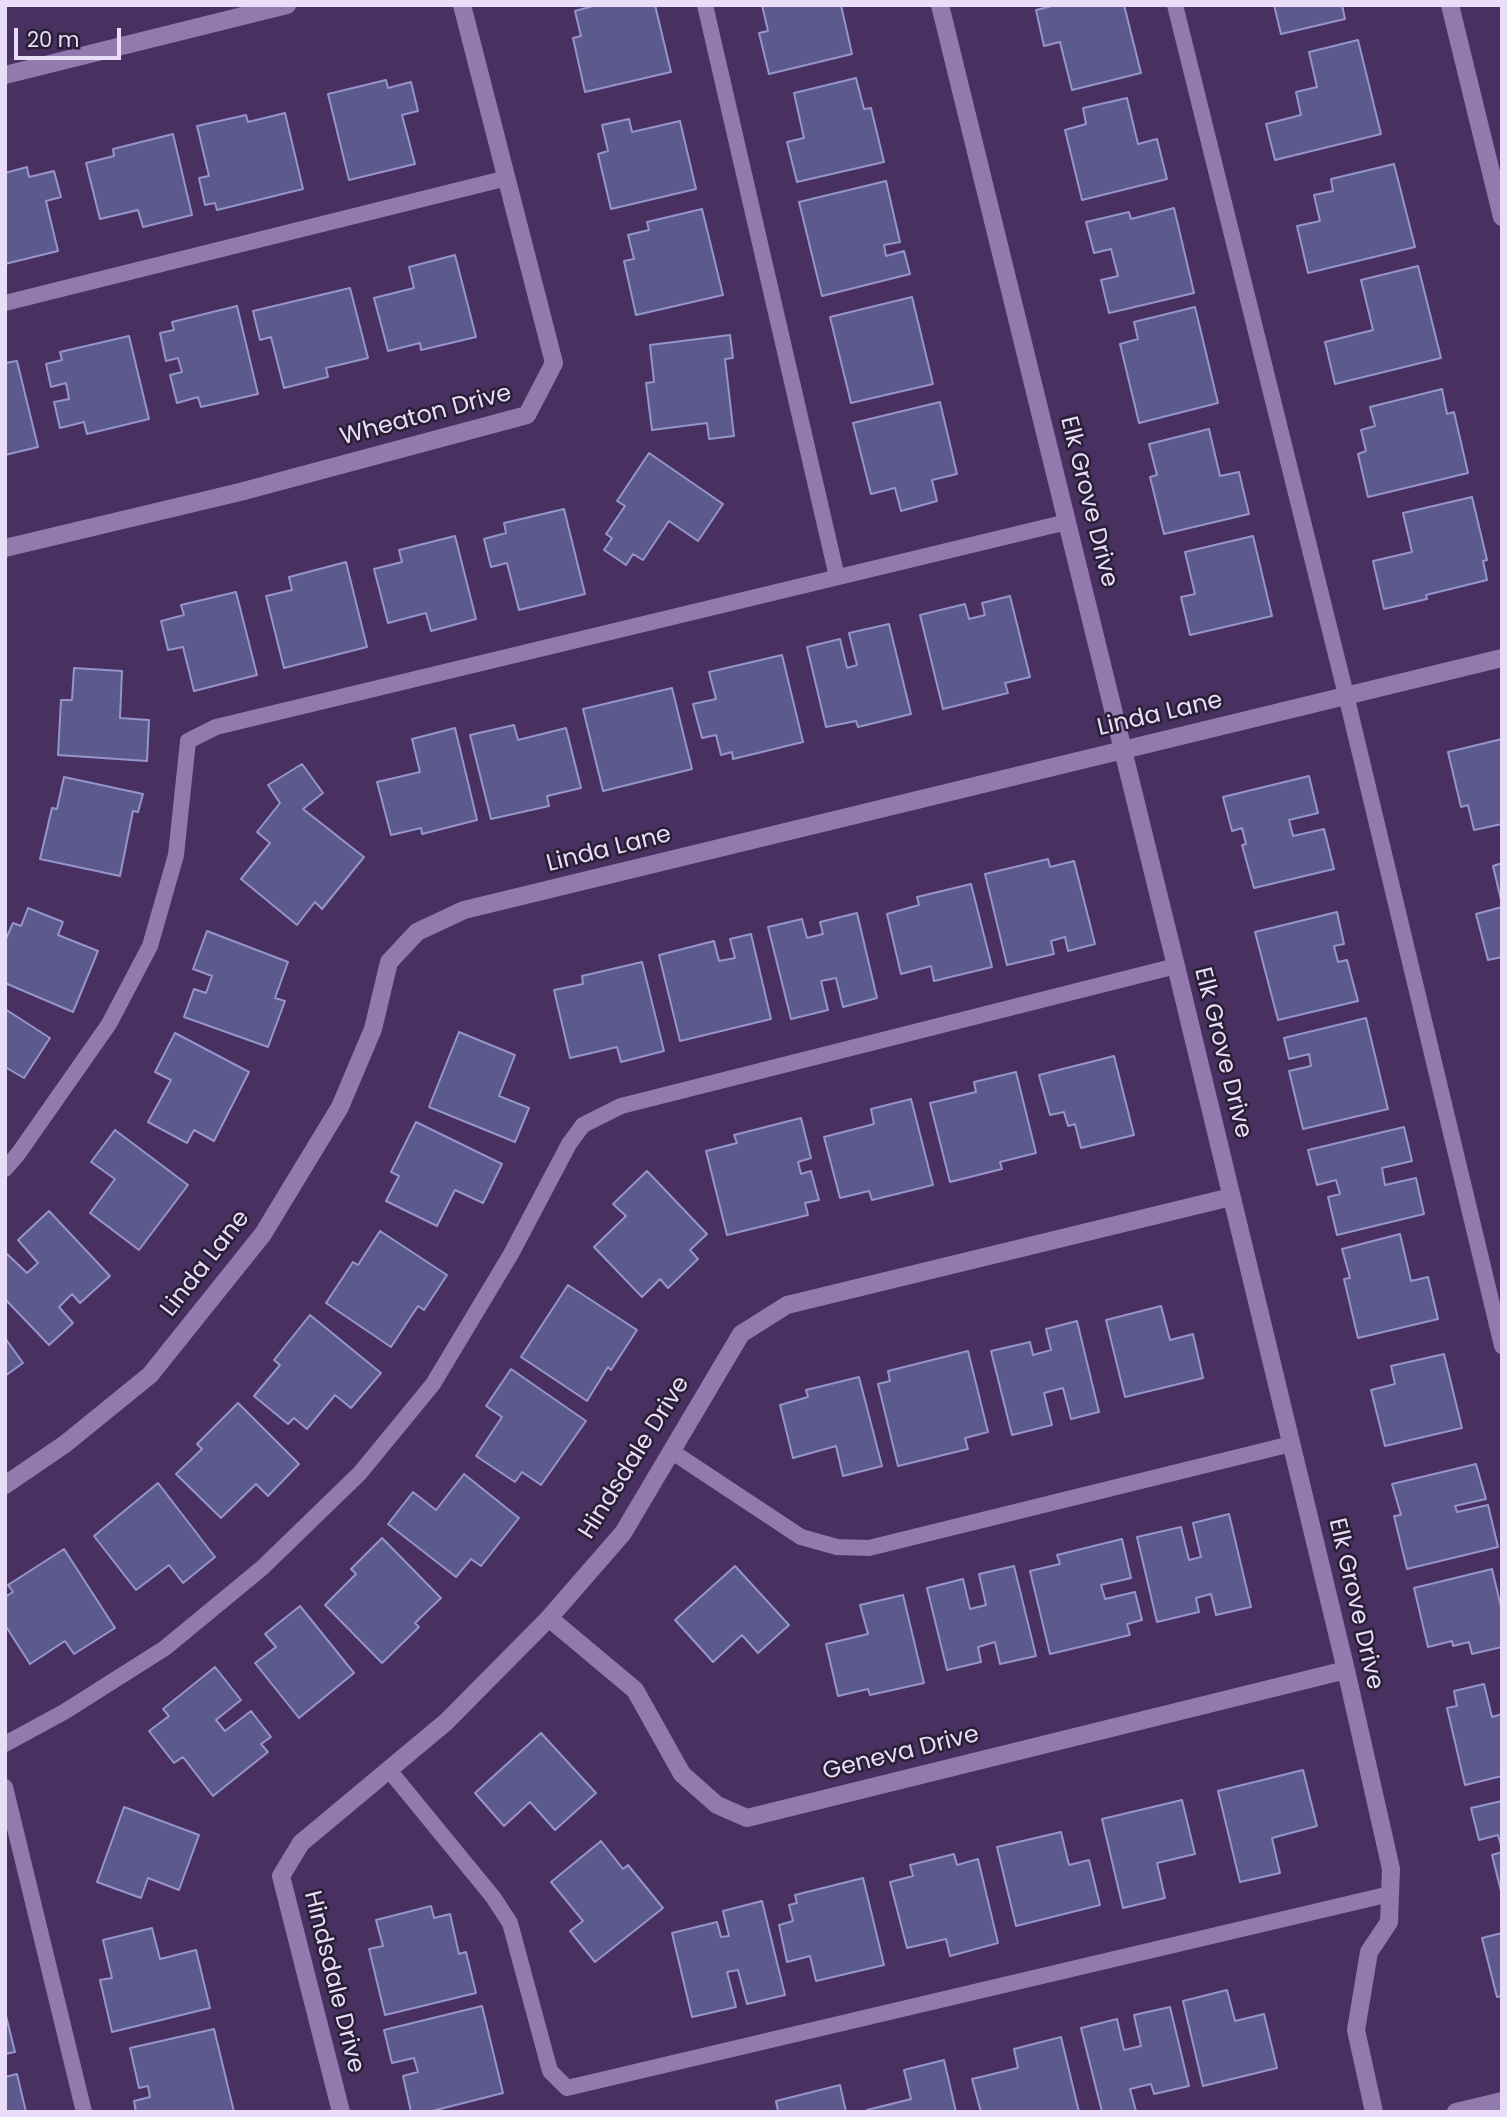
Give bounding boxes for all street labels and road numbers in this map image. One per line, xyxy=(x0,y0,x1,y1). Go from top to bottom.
street label: Wheaton Drive xyxy=(337,379,515,453)
street label: Elk Grove Drive xyxy=(1053,414,1123,590)
street label: Linda Lane xyxy=(1095,687,1225,743)
street label: Linda Lane xyxy=(544,821,674,879)
street label: Elk Grove Drive xyxy=(1187,965,1257,1141)
street label: Linda Lane xyxy=(155,1205,257,1323)
street label: Hindsdale Drive xyxy=(573,1371,697,1545)
street label: Elk Grove Drive xyxy=(1321,1516,1389,1692)
street label: Geneva Drive xyxy=(820,1721,982,1787)
street label: Hindsdale Drive xyxy=(296,1888,370,2076)

